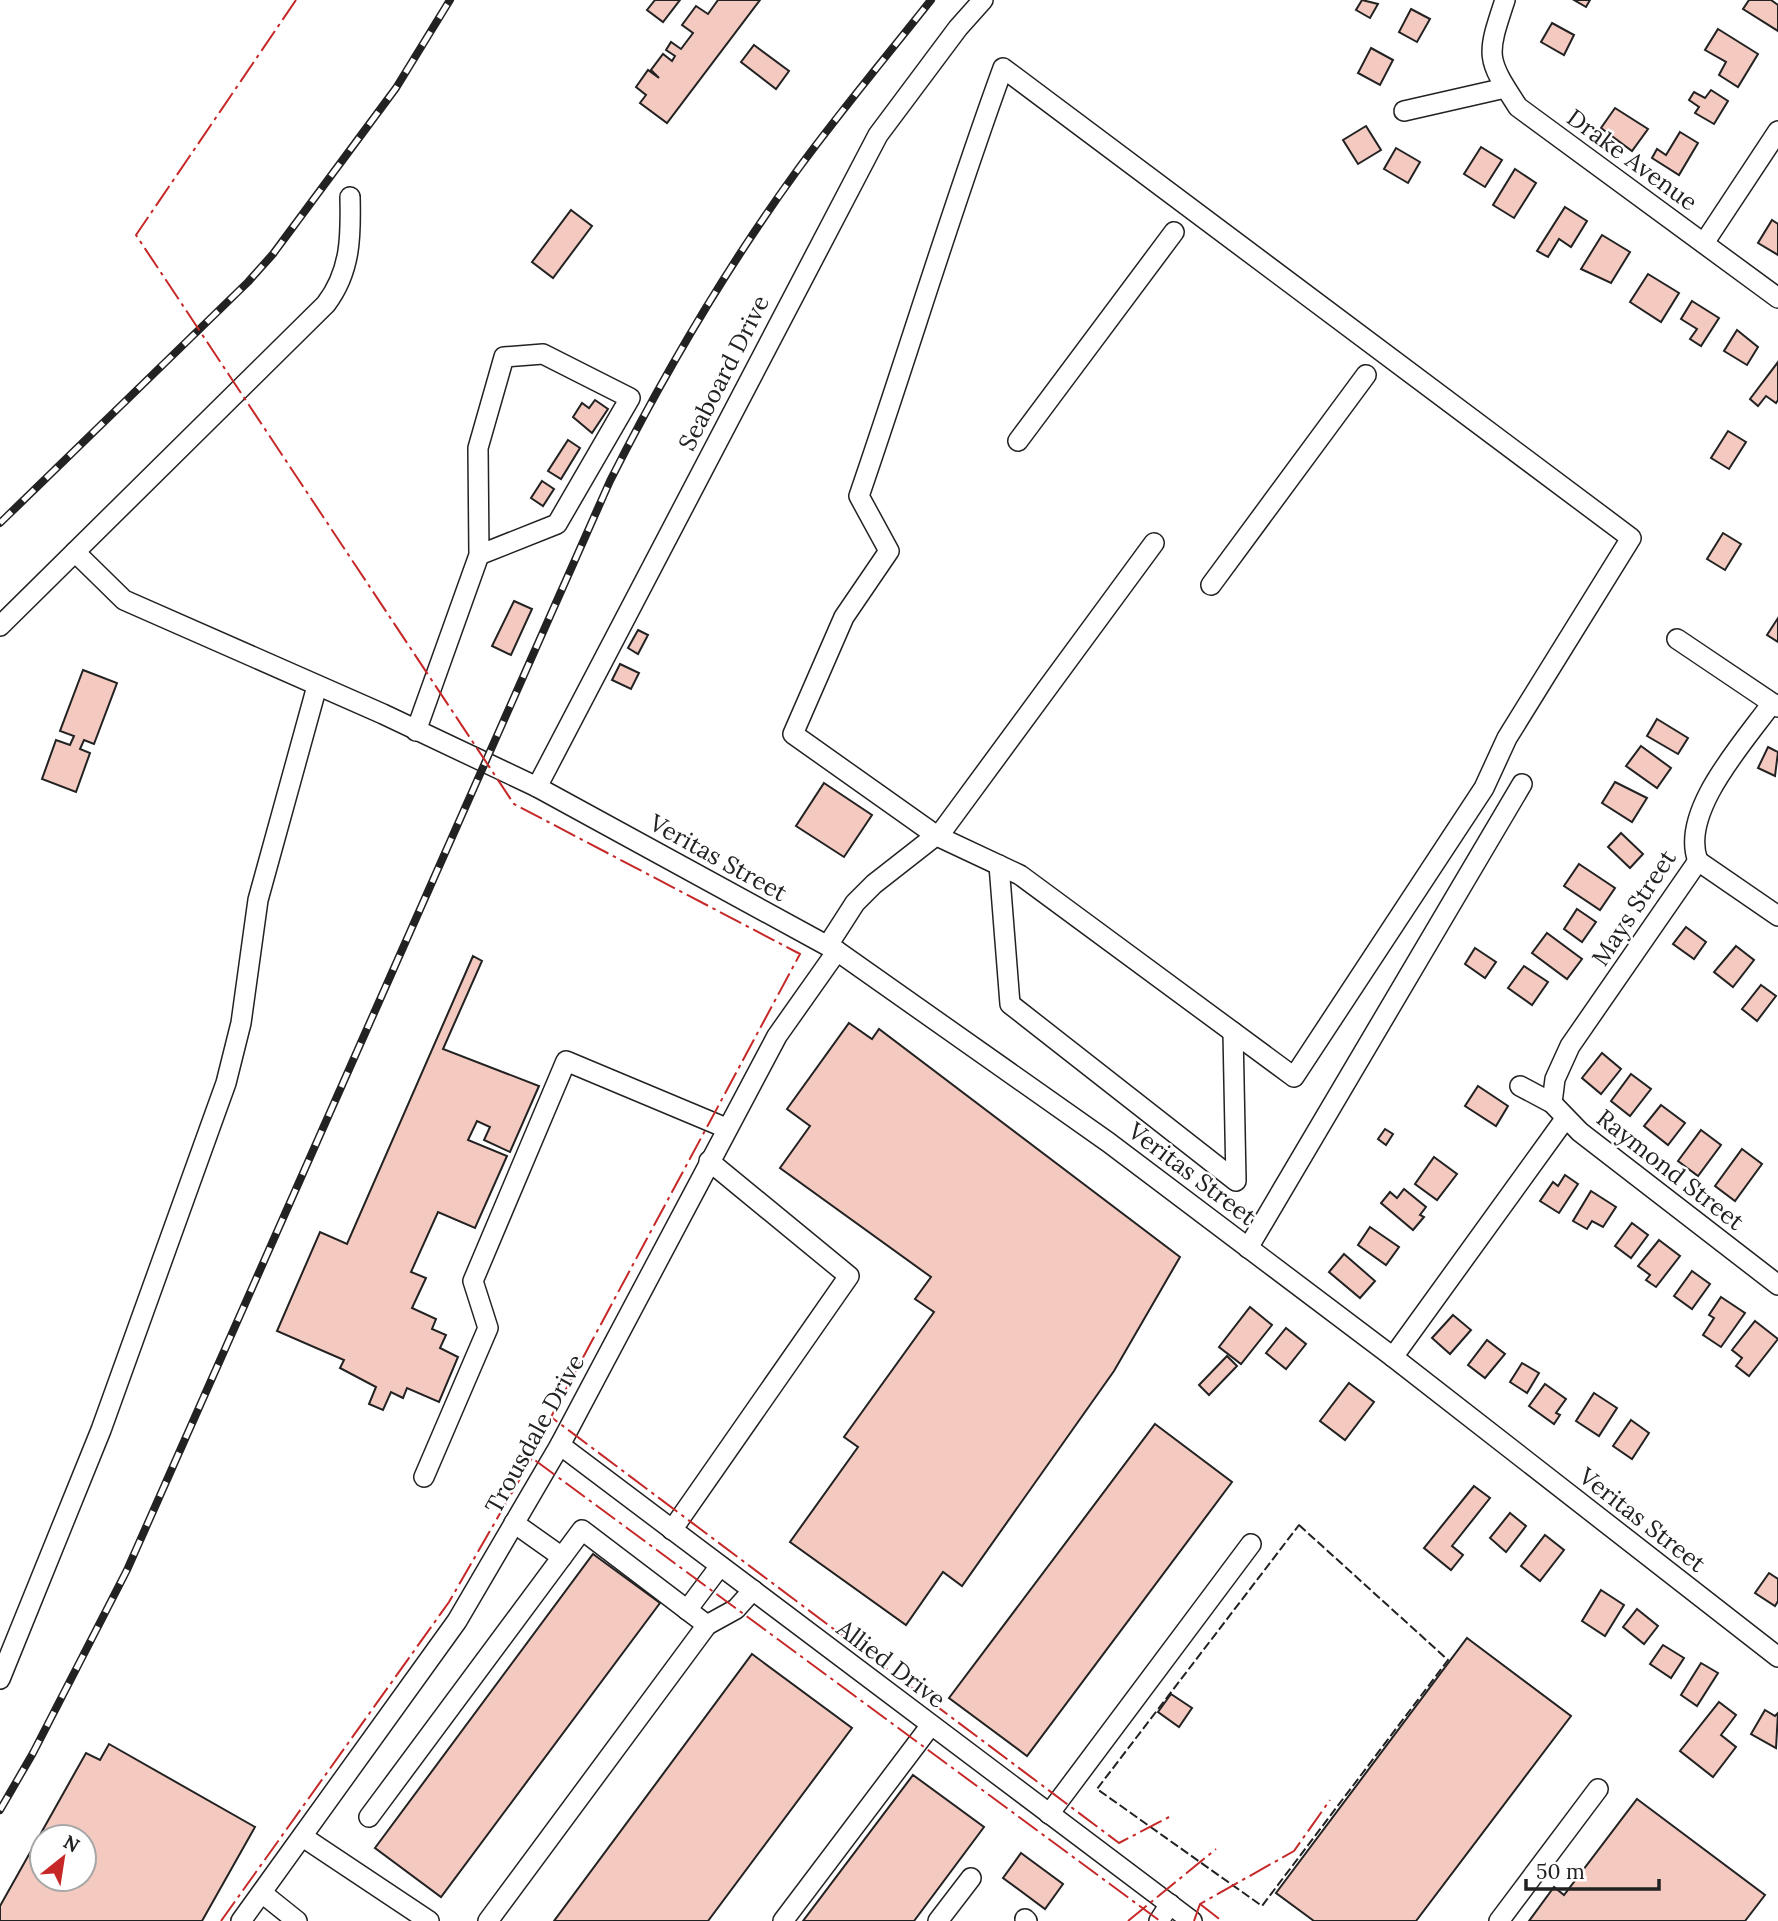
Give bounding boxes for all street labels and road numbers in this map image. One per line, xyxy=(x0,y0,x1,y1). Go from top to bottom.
street label: Drake Avenue xyxy=(1561,102,1704,217)
street label: Seaboard Drive xyxy=(671,290,776,456)
street label: Veritas Street xyxy=(643,807,793,908)
street label: Mays Street xyxy=(1585,843,1683,972)
street label: Raymond Street xyxy=(1590,1102,1751,1237)
street label: Veritas Street xyxy=(1121,1115,1263,1232)
street label: Trousdale Drive xyxy=(478,1349,591,1519)
street label: Veritas Street xyxy=(1572,1460,1712,1579)
street label: Allied Drive xyxy=(830,1612,952,1715)

